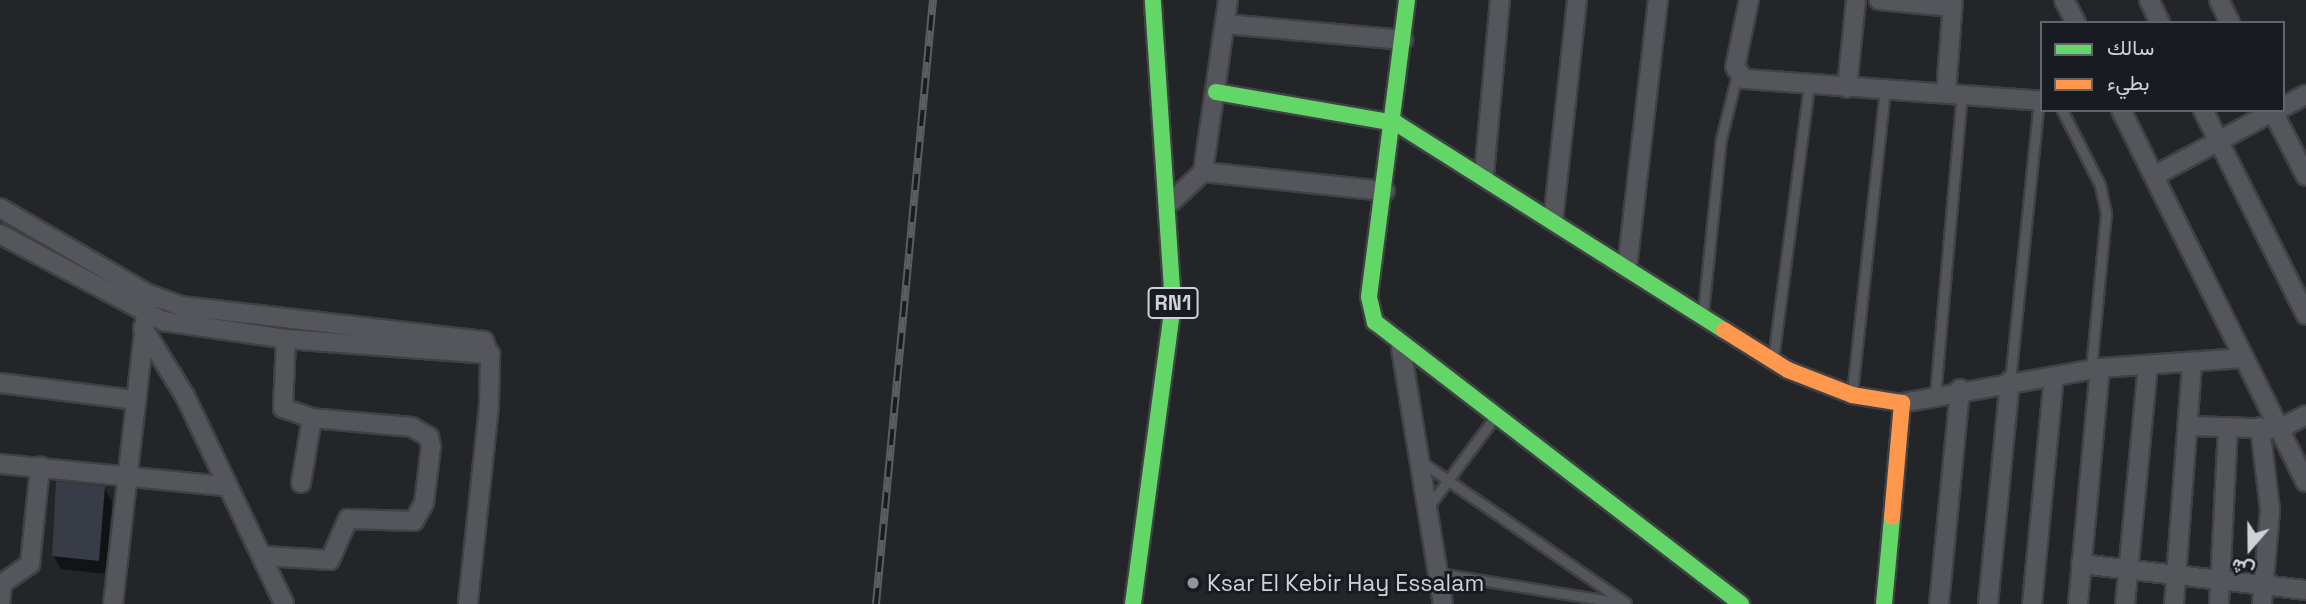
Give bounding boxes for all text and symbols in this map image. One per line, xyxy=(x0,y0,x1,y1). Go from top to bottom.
legend xyxy=(2040,21,2285,112)
text: سالك xyxy=(2107,34,2154,61)
text: بطيء xyxy=(2107,69,2150,96)
road number: RN1 xyxy=(1147,286,1199,320)
north arrow xyxy=(2215,513,2285,583)
text: ش xyxy=(2228,553,2258,584)
place label: Ksar El Kebir Hay Essalam xyxy=(1207,569,1484,597)
marker: Ksar El Kebir Hay Essalam xyxy=(1185,575,1201,591)

